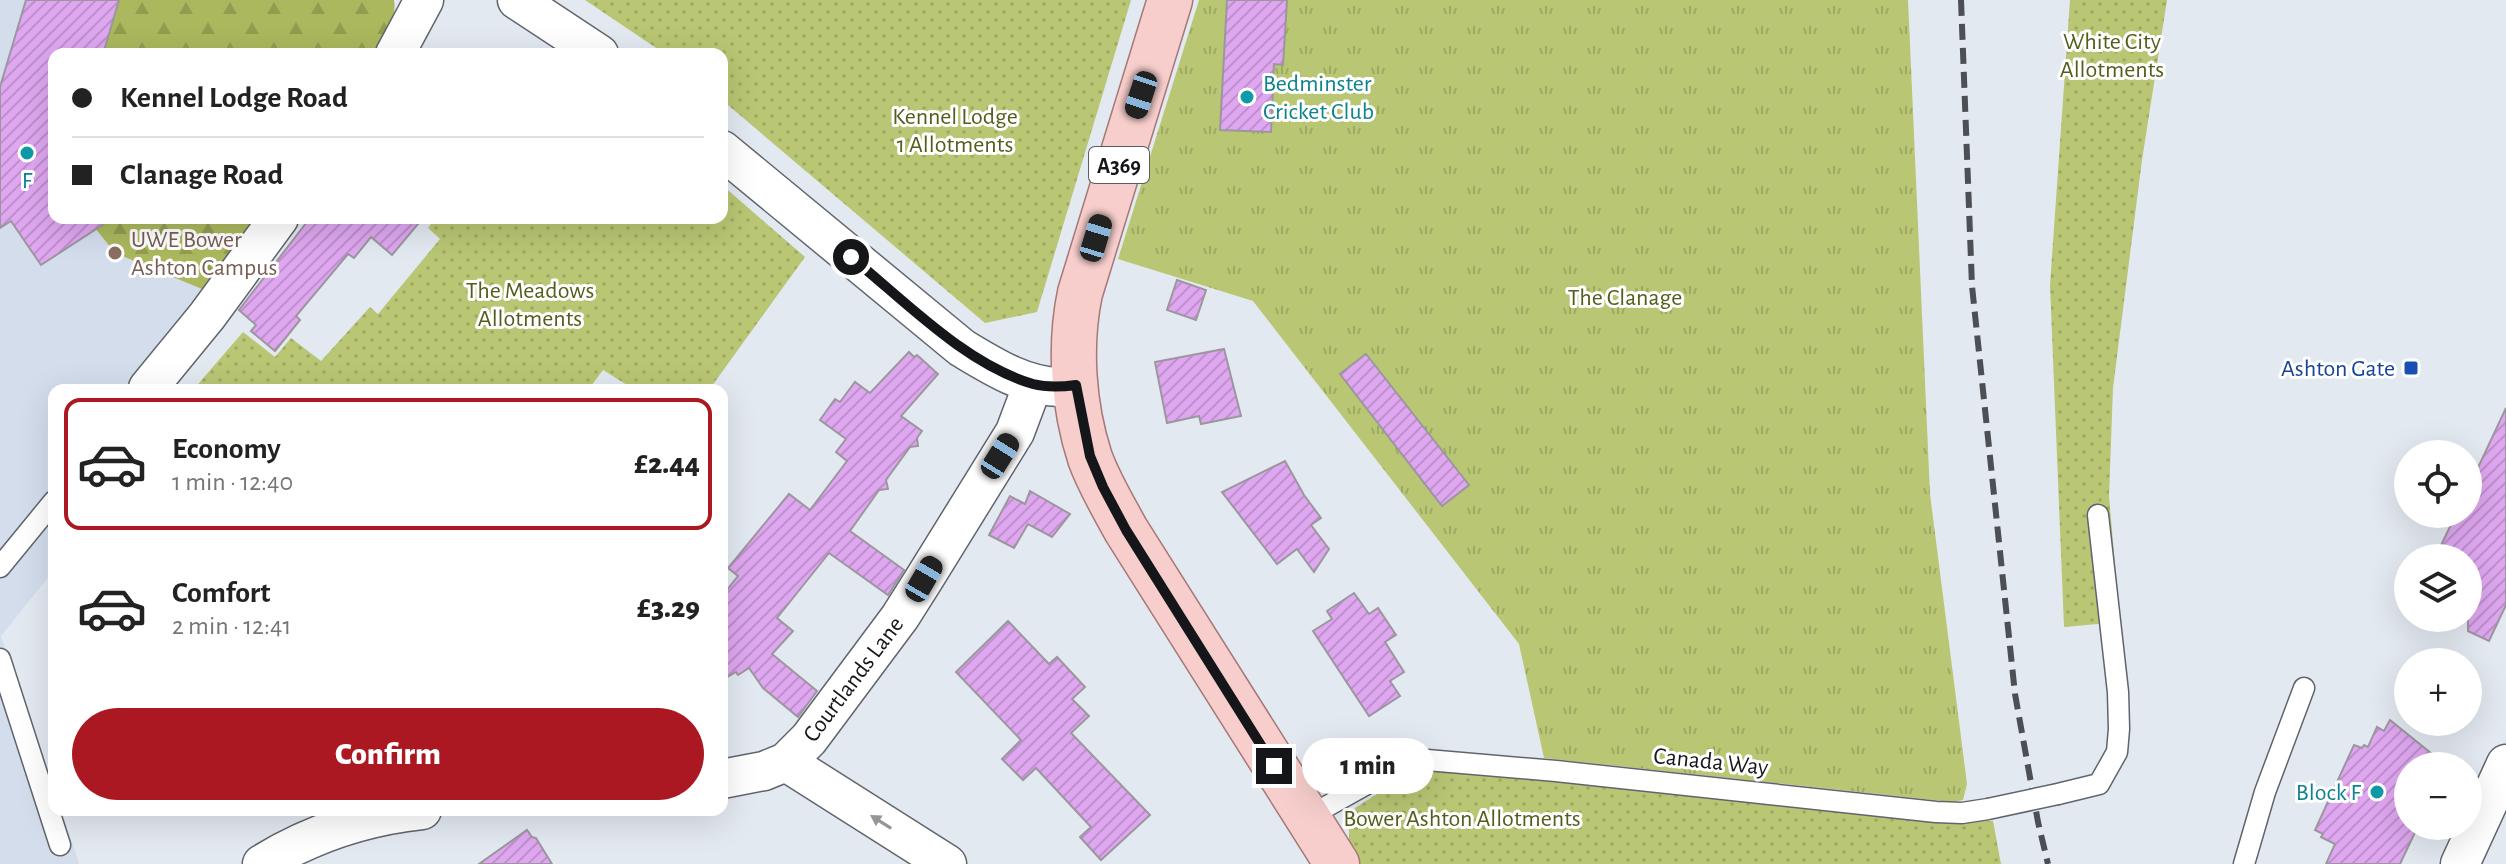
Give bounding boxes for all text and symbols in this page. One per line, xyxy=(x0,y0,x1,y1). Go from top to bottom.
park label: White City Allotments xyxy=(2060,30,2164,82)
car xyxy=(1122,68,1160,122)
place label: Bedminster Cricket Club xyxy=(1263,72,1374,124)
text: Kennel Lodge Road xyxy=(120,83,348,113)
marker: Bedminster Cricket Club xyxy=(1238,88,1256,106)
park label: Kennel Lodge 1 Allotments xyxy=(892,105,1018,157)
marker: F xyxy=(18,144,36,162)
road number: A369 xyxy=(1089,147,1149,183)
text: Clanage Road xyxy=(120,160,283,190)
place label: F xyxy=(22,169,33,193)
car xyxy=(1078,212,1114,264)
place label: UWE Bower Ashton Campus xyxy=(131,228,277,280)
route start xyxy=(833,239,869,275)
marker: UWE Bower Ashton Campus xyxy=(106,244,124,262)
park label: The Meadows Allotments xyxy=(466,279,594,331)
park label: The Clanage xyxy=(1568,286,1682,310)
place label: Ashton Gate xyxy=(2281,357,2395,381)
marker: Ashton Gate xyxy=(2402,359,2420,377)
icon: car xyxy=(76,428,148,500)
car xyxy=(977,429,1023,483)
text: Economy xyxy=(172,434,281,464)
map controls xyxy=(2394,440,2482,840)
button: locate xyxy=(2394,440,2482,528)
text: £2.44 xyxy=(634,449,700,479)
text: 1 min · 12:40 xyxy=(172,469,293,495)
button: layers xyxy=(2394,544,2482,632)
car xyxy=(902,552,946,606)
icon: car xyxy=(76,572,148,644)
text: Comfort xyxy=(172,578,271,608)
text: £3.29 xyxy=(637,593,700,623)
text: 2 min · 12:41 xyxy=(172,613,291,639)
street label: Courtlands Lane xyxy=(799,613,908,747)
button: + xyxy=(2394,648,2482,736)
button: Confirm xyxy=(72,708,704,800)
callout: 1 min xyxy=(1302,738,1434,794)
street label: Canada Way xyxy=(1652,744,1770,780)
route end xyxy=(1256,748,1292,784)
button: − xyxy=(2394,752,2482,840)
text: 1 min xyxy=(1340,753,1396,779)
place label: Block F xyxy=(2296,781,2362,805)
marker: Block F xyxy=(2368,783,2386,801)
park label: Bower Ashton Allotments xyxy=(1343,807,1581,831)
one-way arrow xyxy=(871,815,892,830)

